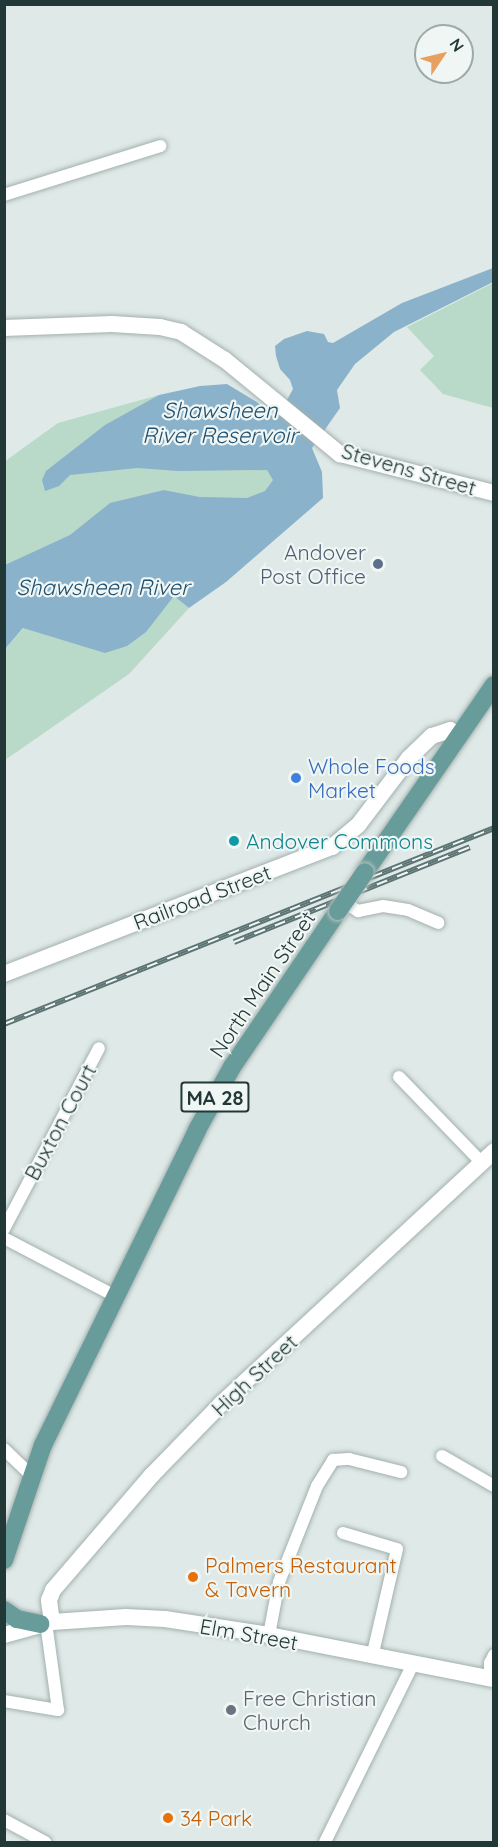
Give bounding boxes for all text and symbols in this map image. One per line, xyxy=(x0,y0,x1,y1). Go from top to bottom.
north arrow xyxy=(414,24,474,84)
text: N xyxy=(446,34,469,55)
water label: Shawsheen River Reservoir xyxy=(142,397,298,448)
street label: Stevens Street xyxy=(339,438,479,500)
place label: Andover Post Office xyxy=(260,539,366,589)
marker: Andover Post Office xyxy=(371,557,385,571)
water label: Shawsheen River xyxy=(17,575,189,601)
place label: Whole Foods Market xyxy=(308,753,435,803)
marker: Whole Foods Market xyxy=(289,771,303,785)
place label: Andover Commons xyxy=(246,828,433,854)
marker: Andover Commons xyxy=(227,834,241,848)
street label: Railroad Street xyxy=(130,859,274,935)
street label: North Main Street xyxy=(204,906,320,1062)
street label: Buxton Court xyxy=(19,1060,101,1184)
road number: MA 28 xyxy=(179,1080,251,1114)
street label: High Street xyxy=(206,1329,302,1421)
place label: Palmers Restaurant & Tavern xyxy=(205,1552,397,1602)
marker: Palmers Restaurant & Tavern xyxy=(186,1570,200,1584)
street label: Elm Street xyxy=(198,1613,300,1655)
place label: Free Christian Church xyxy=(243,1685,376,1735)
marker: Free Christian Church xyxy=(224,1703,238,1717)
place label: 34 Park xyxy=(180,1805,252,1831)
marker: 34 Park xyxy=(161,1811,175,1825)

